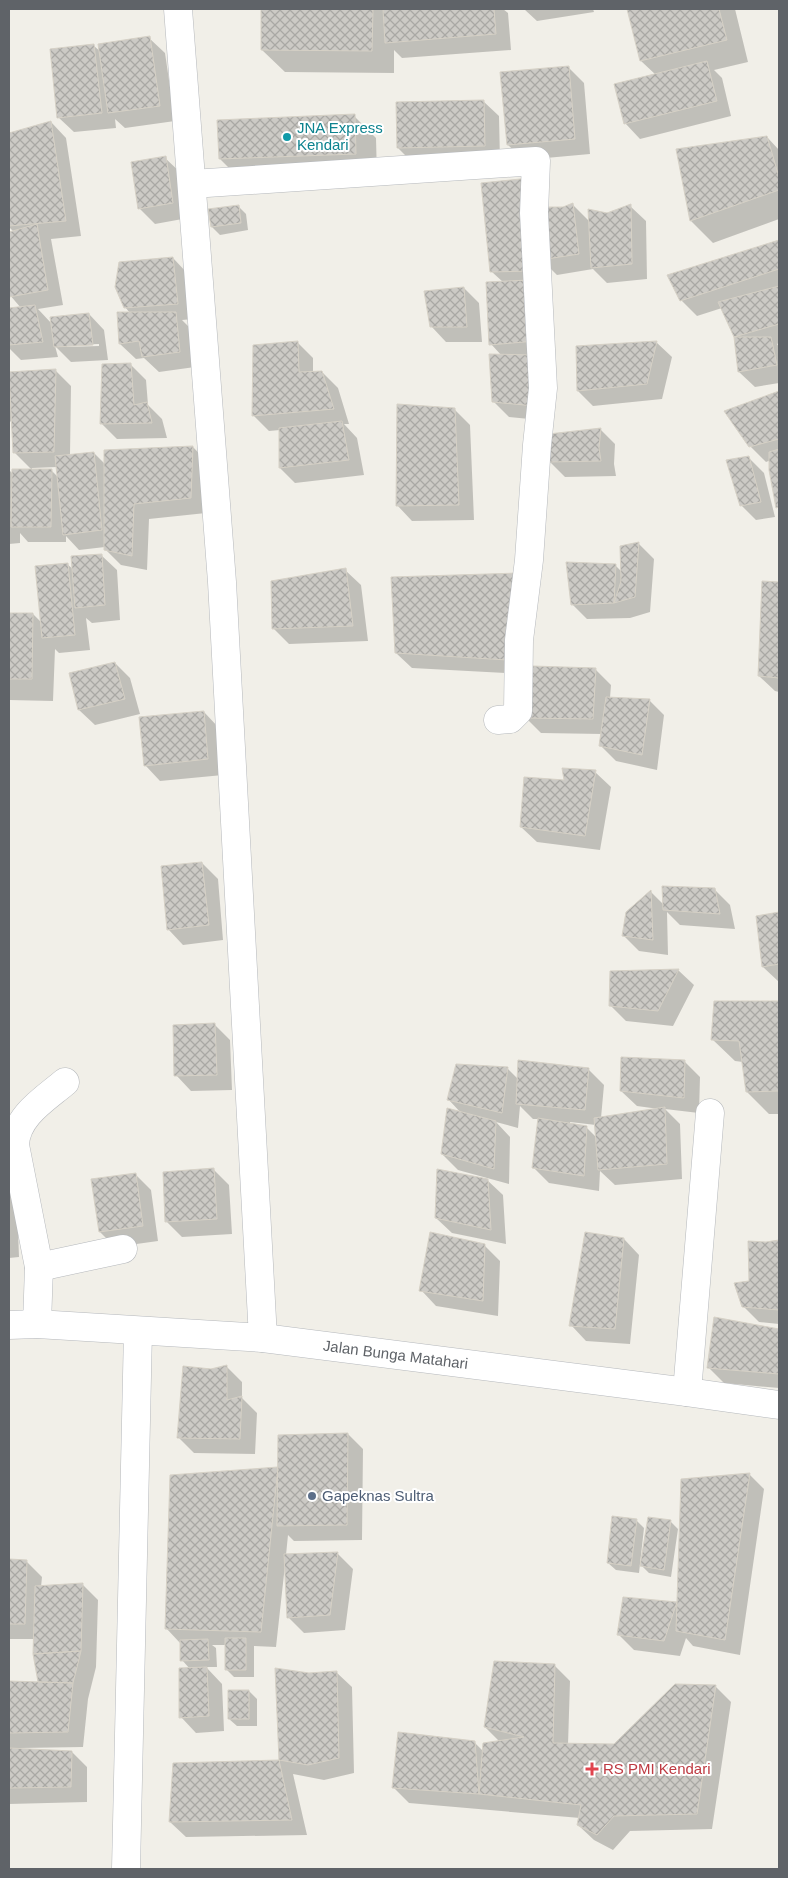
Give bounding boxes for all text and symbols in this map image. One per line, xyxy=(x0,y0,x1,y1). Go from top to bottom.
place label: JNA Express Kendari xyxy=(297,119,383,153)
marker: JNA Express Kendari xyxy=(281,131,293,143)
street label: Jalan Bunga Matahari xyxy=(322,1337,469,1372)
place label: Gapeknas Sultra xyxy=(322,1487,434,1504)
marker: Gapeknas Sultra xyxy=(306,1490,318,1502)
place label: RS PMI Kendari xyxy=(603,1760,711,1777)
marker: RS PMI Kendari xyxy=(585,1762,599,1776)

